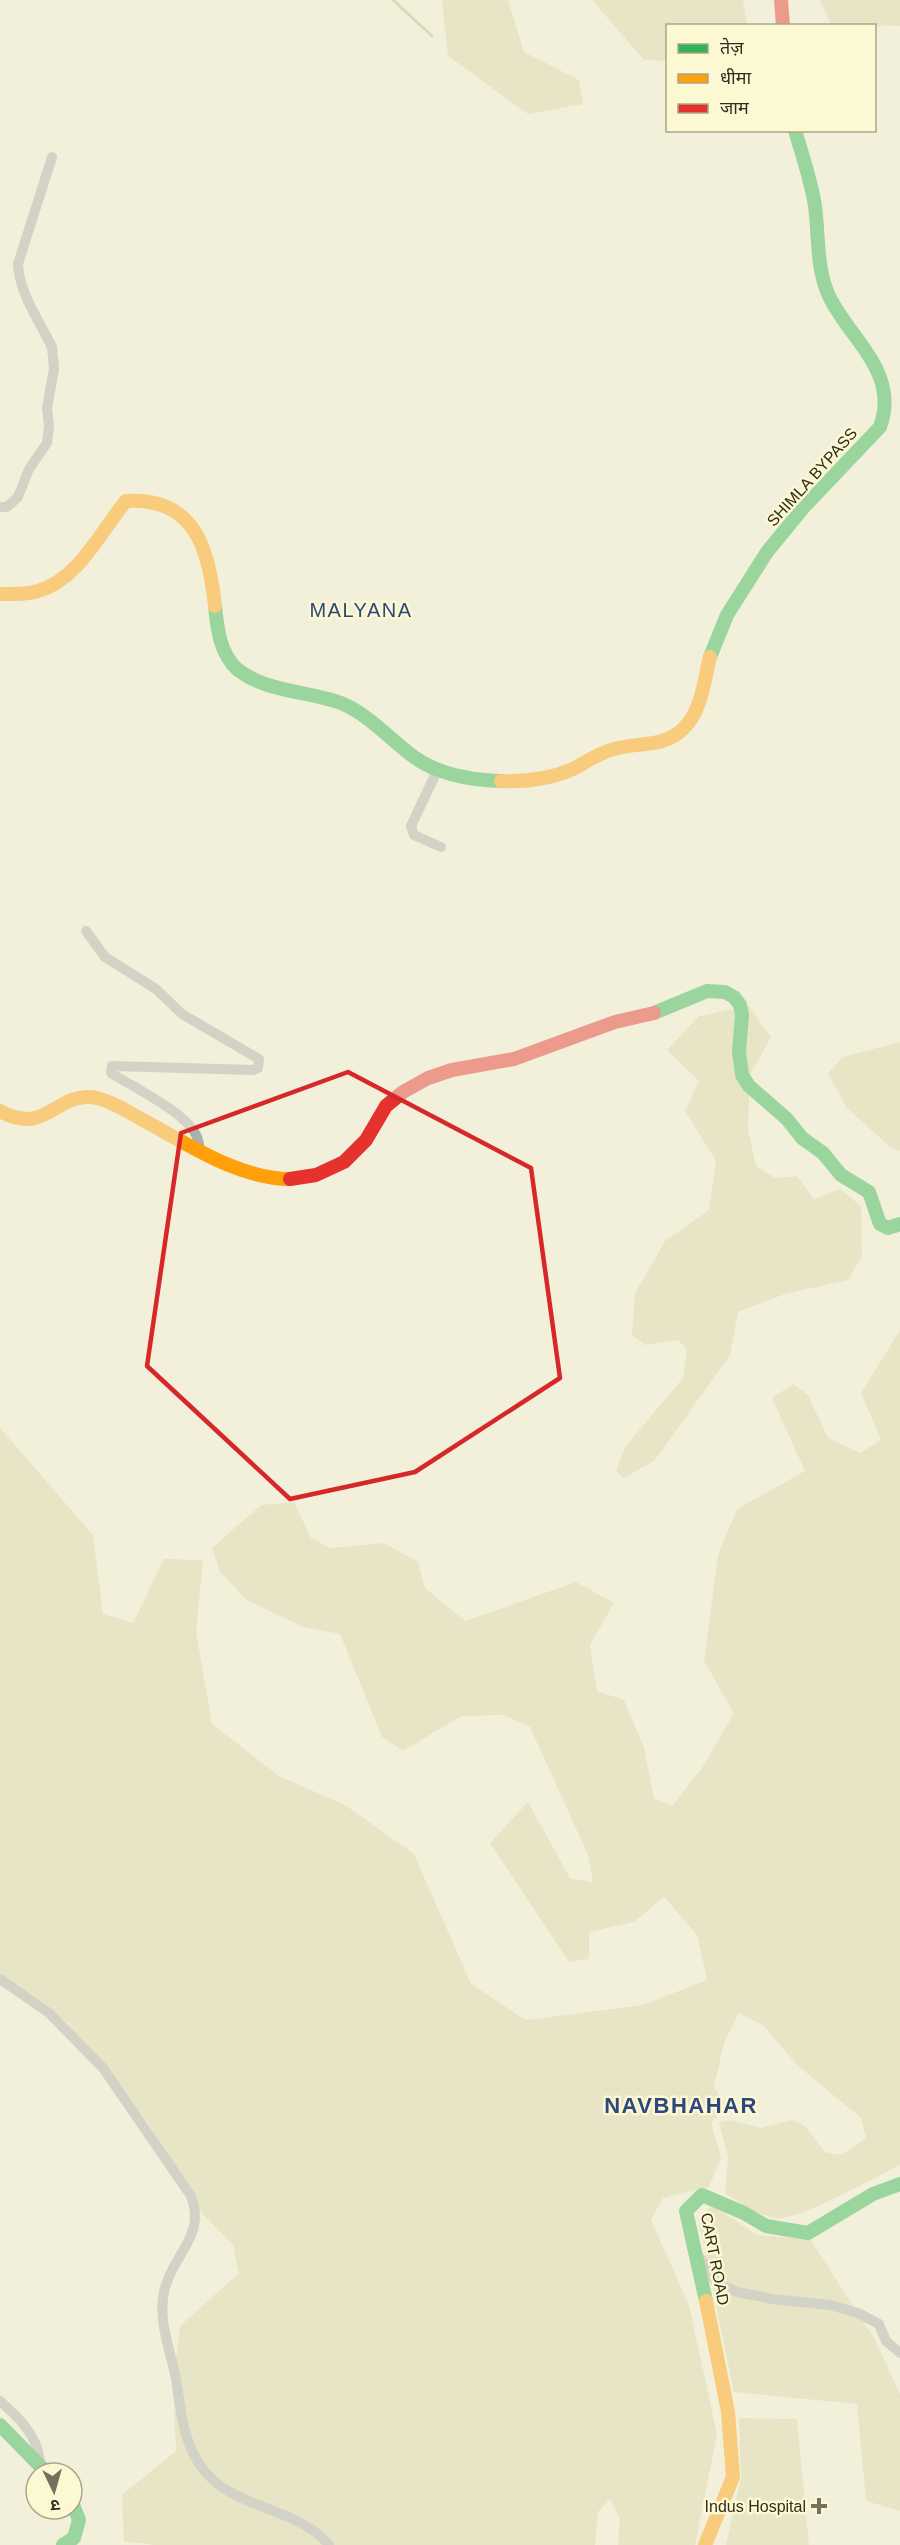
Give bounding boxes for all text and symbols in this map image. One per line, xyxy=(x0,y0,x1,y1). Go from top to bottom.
legend xyxy=(666,24,876,132)
text: तेज़ xyxy=(720,37,744,58)
text: धीमा xyxy=(720,68,751,88)
text: जाम xyxy=(720,98,750,118)
street label: SHIMLA BYPASS xyxy=(764,425,860,529)
district label: MALYANA xyxy=(309,599,413,621)
district label: NAVBHAHAR xyxy=(604,2093,758,2118)
street label: CART ROAD xyxy=(698,2211,732,2307)
north arrow xyxy=(24,2461,84,2521)
text: उ xyxy=(49,2497,61,2514)
marker: Indus Hospital xyxy=(810,2497,828,2515)
place label: Indus Hospital xyxy=(705,2498,806,2515)

